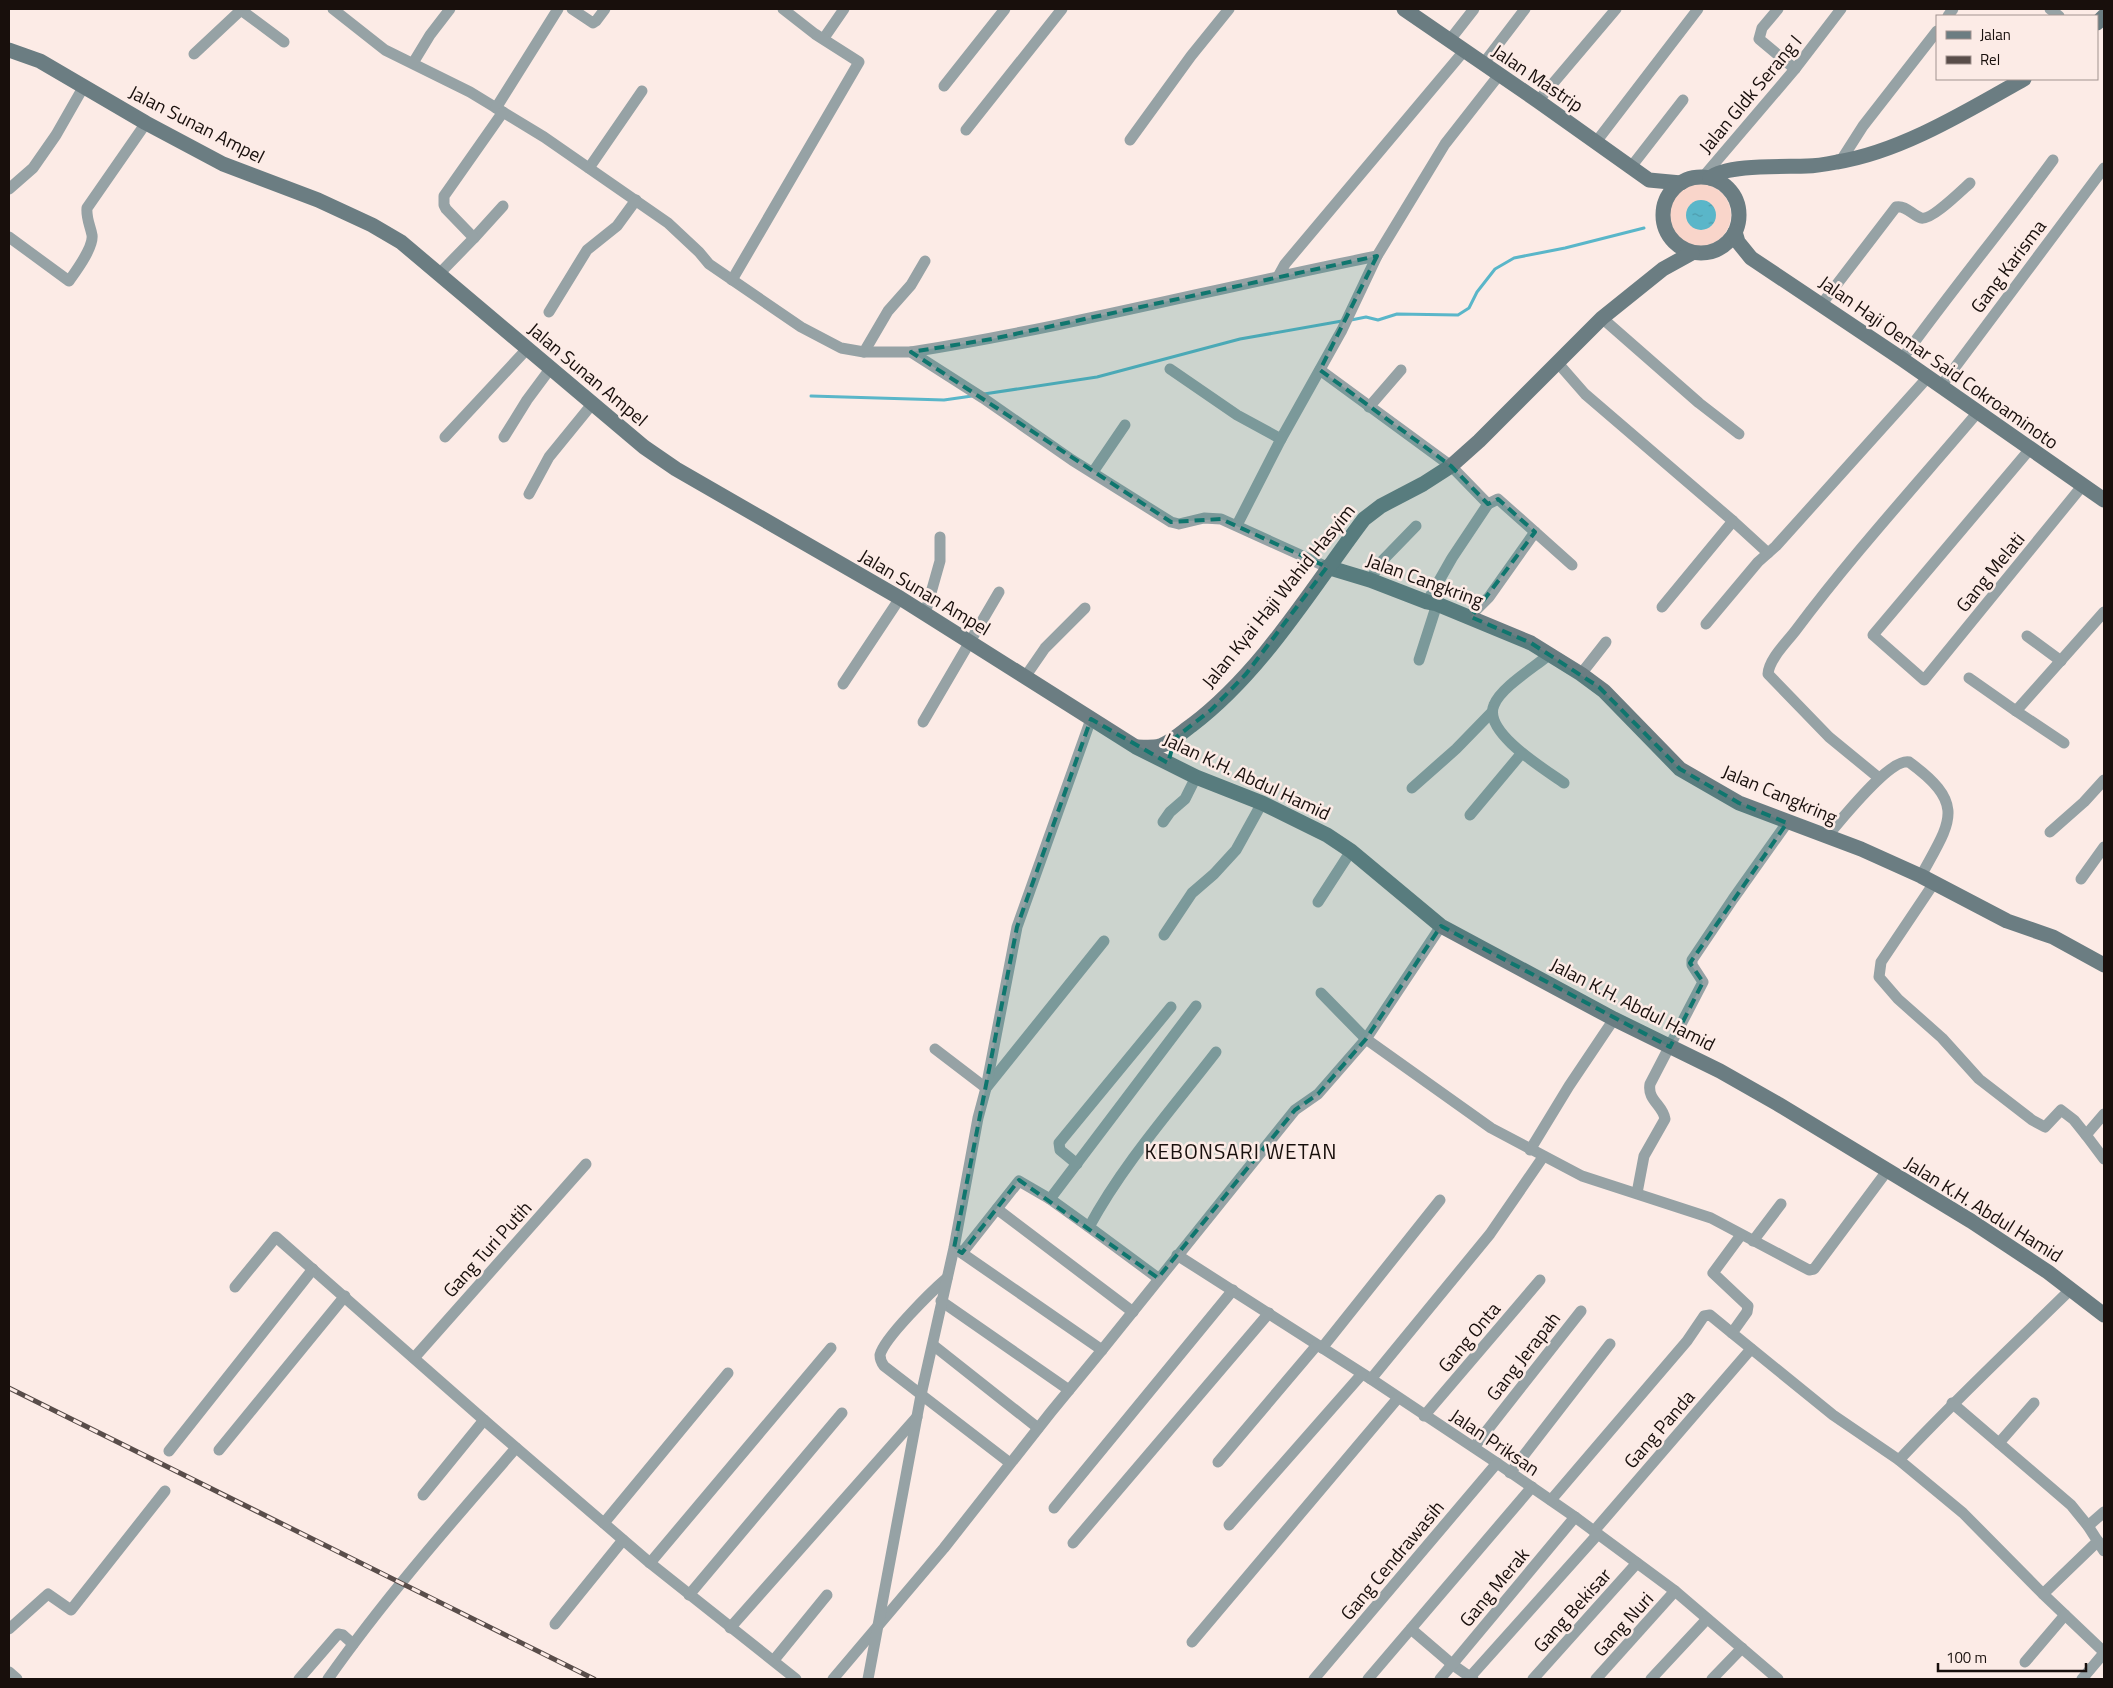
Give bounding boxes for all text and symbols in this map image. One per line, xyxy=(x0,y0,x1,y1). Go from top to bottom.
legend xyxy=(1936,15,2098,80)
text: Jalan xyxy=(1980,23,2011,46)
street label: Jalan Gldk Serang I xyxy=(1691,28,1808,160)
street label: Jalan Mastrip xyxy=(1487,36,1590,119)
text: Rel xyxy=(1980,48,2000,71)
street label: Jalan Sunan Ampel xyxy=(124,77,270,170)
street label: Gang Karisma xyxy=(1963,212,2053,319)
street label: Jalan Haji Oemar Said Cokroaminoto xyxy=(1814,267,2065,456)
street label: Jalan Sunan Ampel xyxy=(522,315,655,433)
street label: Jalan Kyai Haji Wahid Hasyim xyxy=(1194,497,1361,694)
street label: Gang Melati xyxy=(1948,525,2031,618)
street label: Jalan Sunan Ampel xyxy=(854,541,997,642)
street label: Jalan Cangkring xyxy=(1362,545,1488,614)
street label: Jalan K.H. Abdul Hamid xyxy=(1159,724,1336,827)
street label: Jalan Cangkring xyxy=(1718,756,1843,831)
street label: Jalan K.H. Abdul Hamid xyxy=(1546,949,1721,1058)
district label: KEBONSARI WETAN xyxy=(1145,1135,1337,1167)
street label: Jalan K.H. Abdul Hamid xyxy=(1899,1148,2069,1269)
street label: Gang Turi Putih xyxy=(435,1194,538,1303)
street label: Gang Onta xyxy=(1430,1295,1507,1378)
street label: Gang Jerapah xyxy=(1478,1305,1567,1406)
street label: Gang Panda xyxy=(1616,1383,1701,1474)
street label: Jalan Priksan xyxy=(1444,1401,1546,1482)
street label: Gang Cendrawasih xyxy=(1333,1493,1450,1626)
street label: Gang Merak xyxy=(1452,1541,1536,1633)
street label: Gang Bekisar xyxy=(1526,1561,1618,1658)
street label: Gang Nuri xyxy=(1585,1585,1660,1663)
scale bar xyxy=(1938,1640,2086,1672)
text: 100 m xyxy=(1946,1646,1987,1669)

